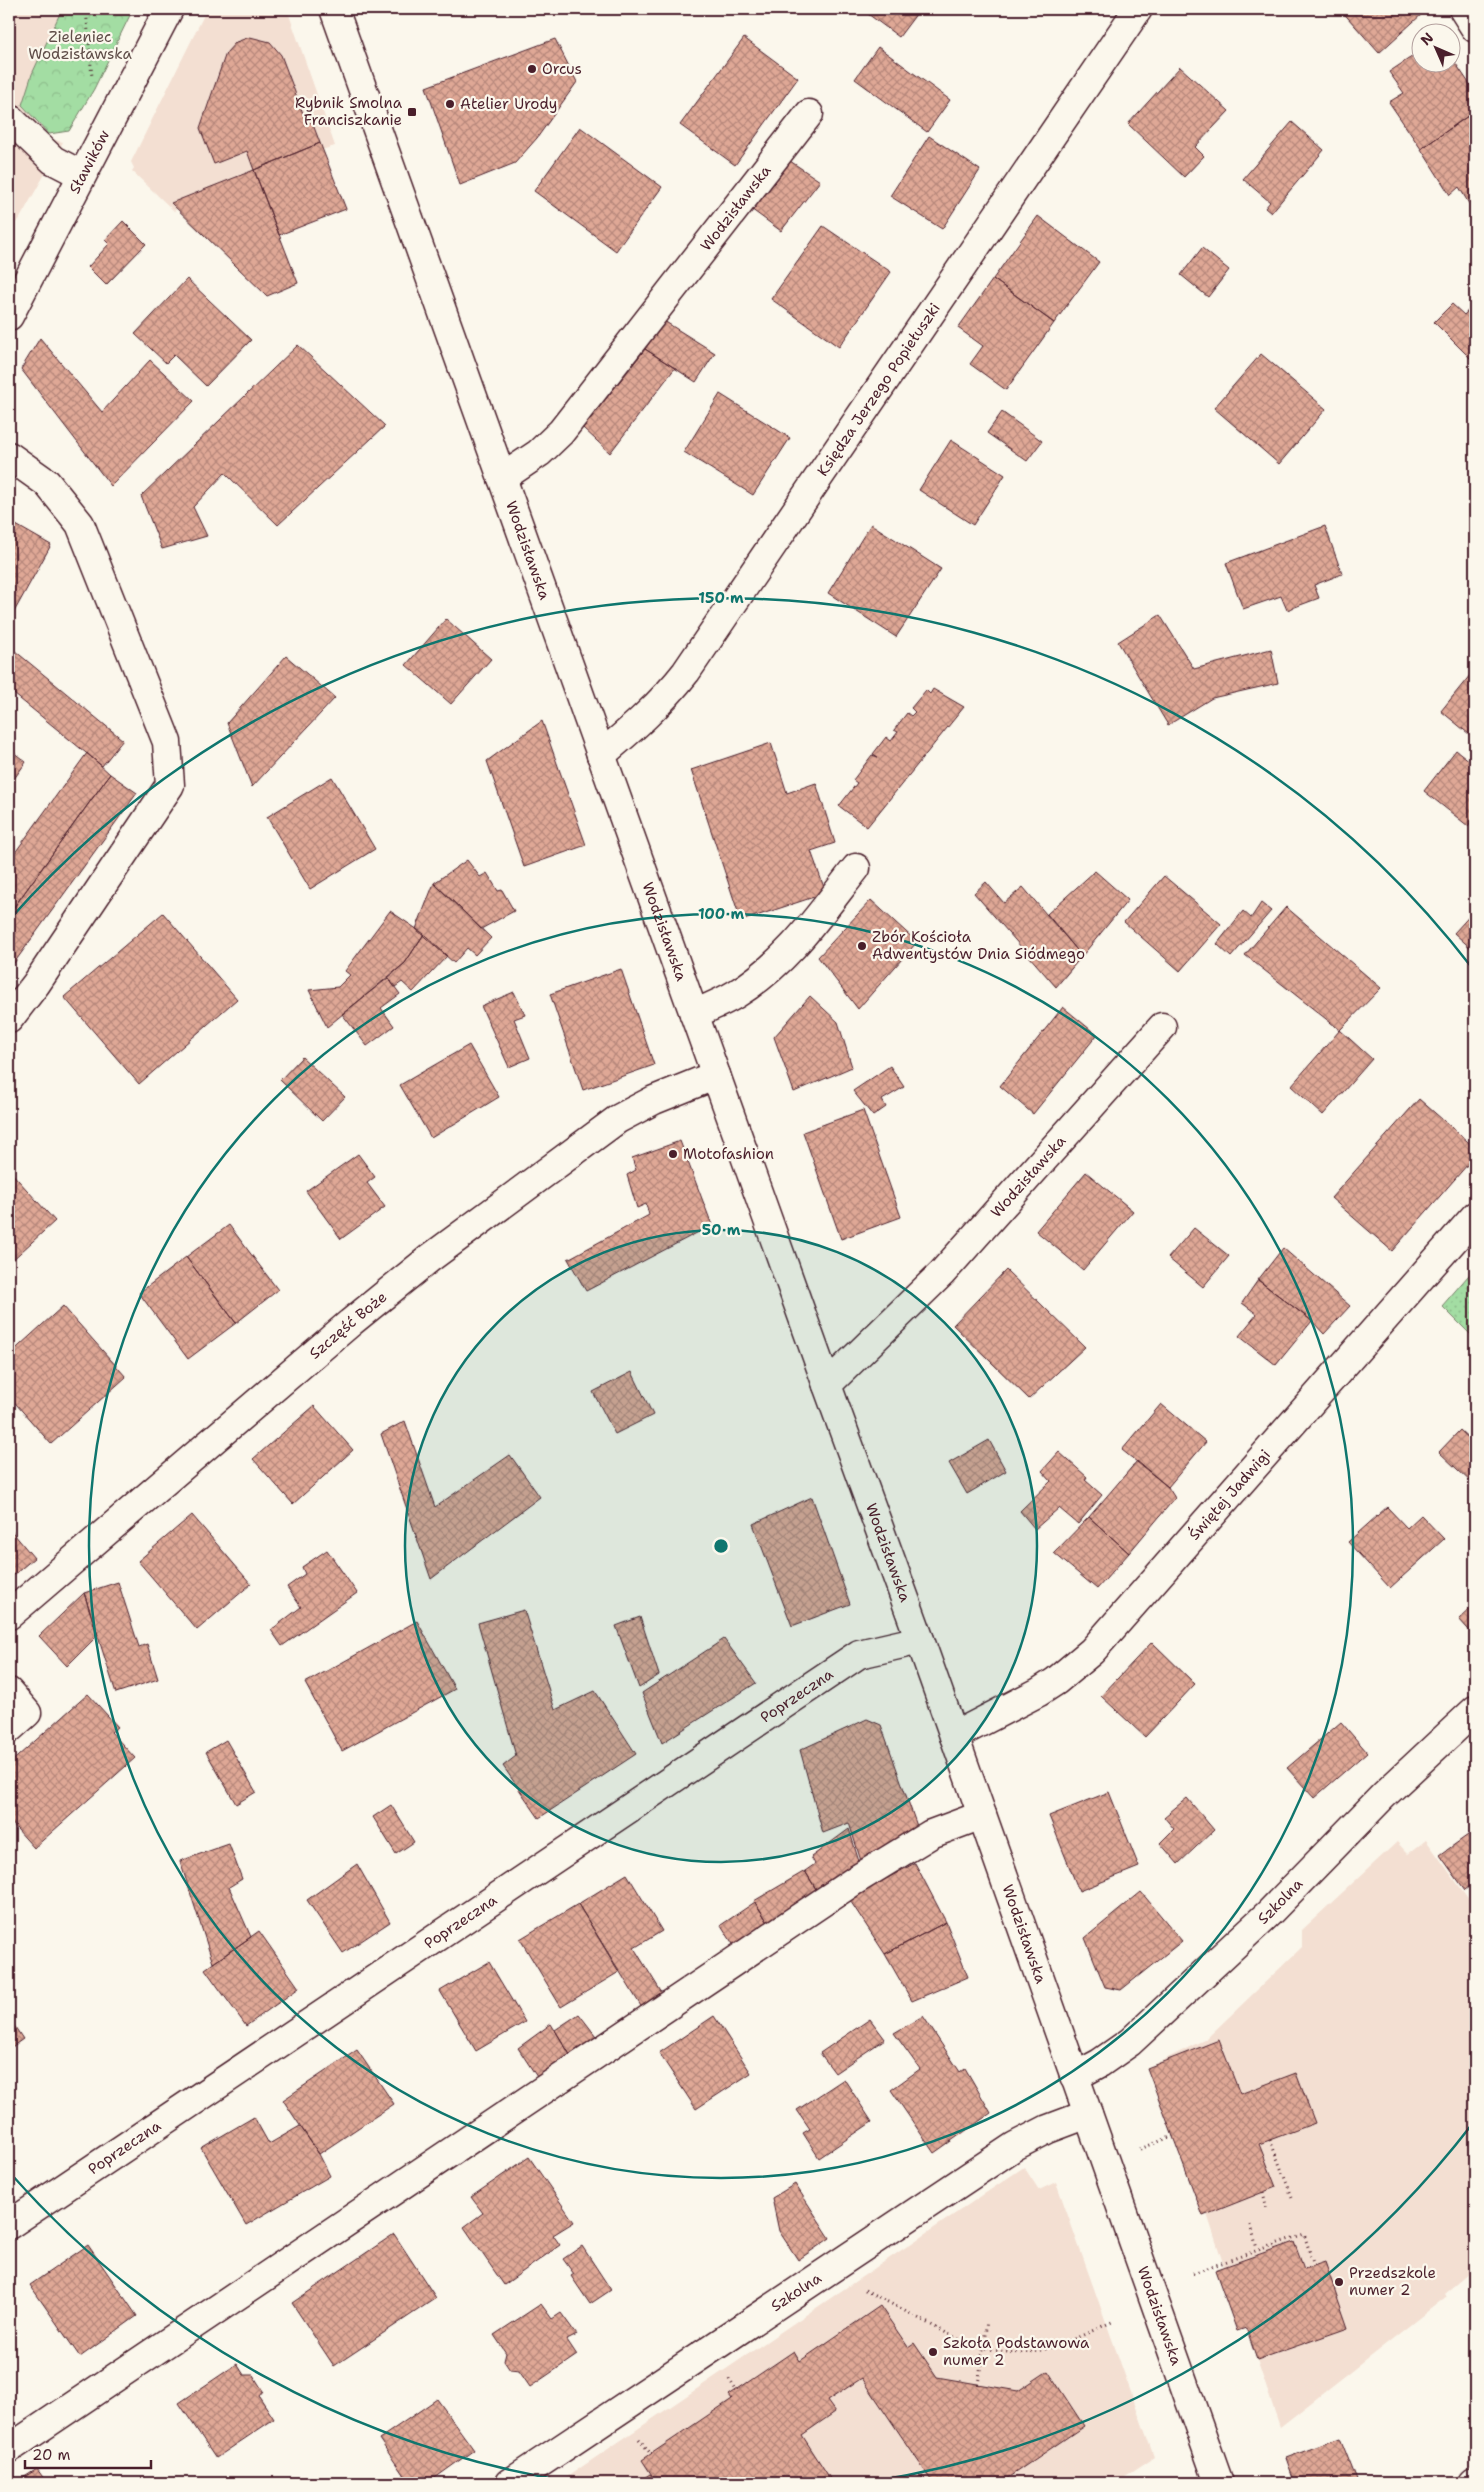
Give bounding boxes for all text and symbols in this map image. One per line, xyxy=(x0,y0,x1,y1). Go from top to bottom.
north arrow xyxy=(1412,22,1462,72)
park label: Zieleniec Wodzisławska xyxy=(28,27,132,64)
text: N xyxy=(1417,29,1437,49)
place label: Orcus xyxy=(542,59,582,79)
marker: Orcus xyxy=(526,63,538,75)
place label: Rybnik Smolna Franciszkanie xyxy=(295,93,403,130)
place label: Atelier Urody xyxy=(460,94,557,114)
marker: Atelier Urody xyxy=(444,98,456,110)
marker: Rybnik Smolna Franciszkanie xyxy=(406,106,418,118)
street label: Sławików xyxy=(65,126,114,197)
street label: Wodzisławska xyxy=(696,161,776,255)
street label: Księdza Jerzego Popiełuszki xyxy=(813,299,945,480)
street label: Wodzisławska xyxy=(501,498,555,603)
text: 150 m xyxy=(698,588,744,608)
street label: Wodzisławska xyxy=(638,879,692,984)
text: 100 m xyxy=(698,904,744,924)
place label: Zbór Kościoła Adwentystów Dnia Siódmego xyxy=(872,927,1085,964)
marker: Zbór Kościoła Adwentystów Dnia Siódmego xyxy=(856,940,868,952)
street label: Wodzisławska xyxy=(986,1131,1071,1222)
place label: Motofashion xyxy=(683,1144,774,1164)
marker: Motofashion xyxy=(667,1148,679,1160)
text: 50 m xyxy=(702,1220,741,1240)
street label: Szczęść Boże xyxy=(305,1287,391,1364)
street label: Świętej Jadwigi xyxy=(1184,1445,1275,1544)
street label: Wodzisławska xyxy=(861,1500,915,1605)
centre of rings xyxy=(712,1537,730,1555)
street label: Poprzeczna xyxy=(756,1664,838,1727)
street label: Szkolna xyxy=(1253,1874,1308,1929)
street label: Wodzisławska xyxy=(998,1882,1051,1987)
street label: Poprzeczna xyxy=(420,1890,501,1953)
street label: Poprzeczna xyxy=(84,2115,165,2179)
street label: Wodzisławska xyxy=(1133,2263,1187,2369)
place label: Przedszkole numer 2 xyxy=(1349,2263,1436,2300)
street label: Szkolna xyxy=(767,2268,826,2316)
marker: Przedszkole numer 2 xyxy=(1333,2276,1345,2288)
place label: Szkoła Podstawowa numer 2 xyxy=(943,2333,1090,2370)
marker: Szkoła Podstawowa numer 2 xyxy=(927,2346,939,2358)
scale bar xyxy=(25,2437,151,2469)
text: 20 m xyxy=(32,2445,71,2465)

